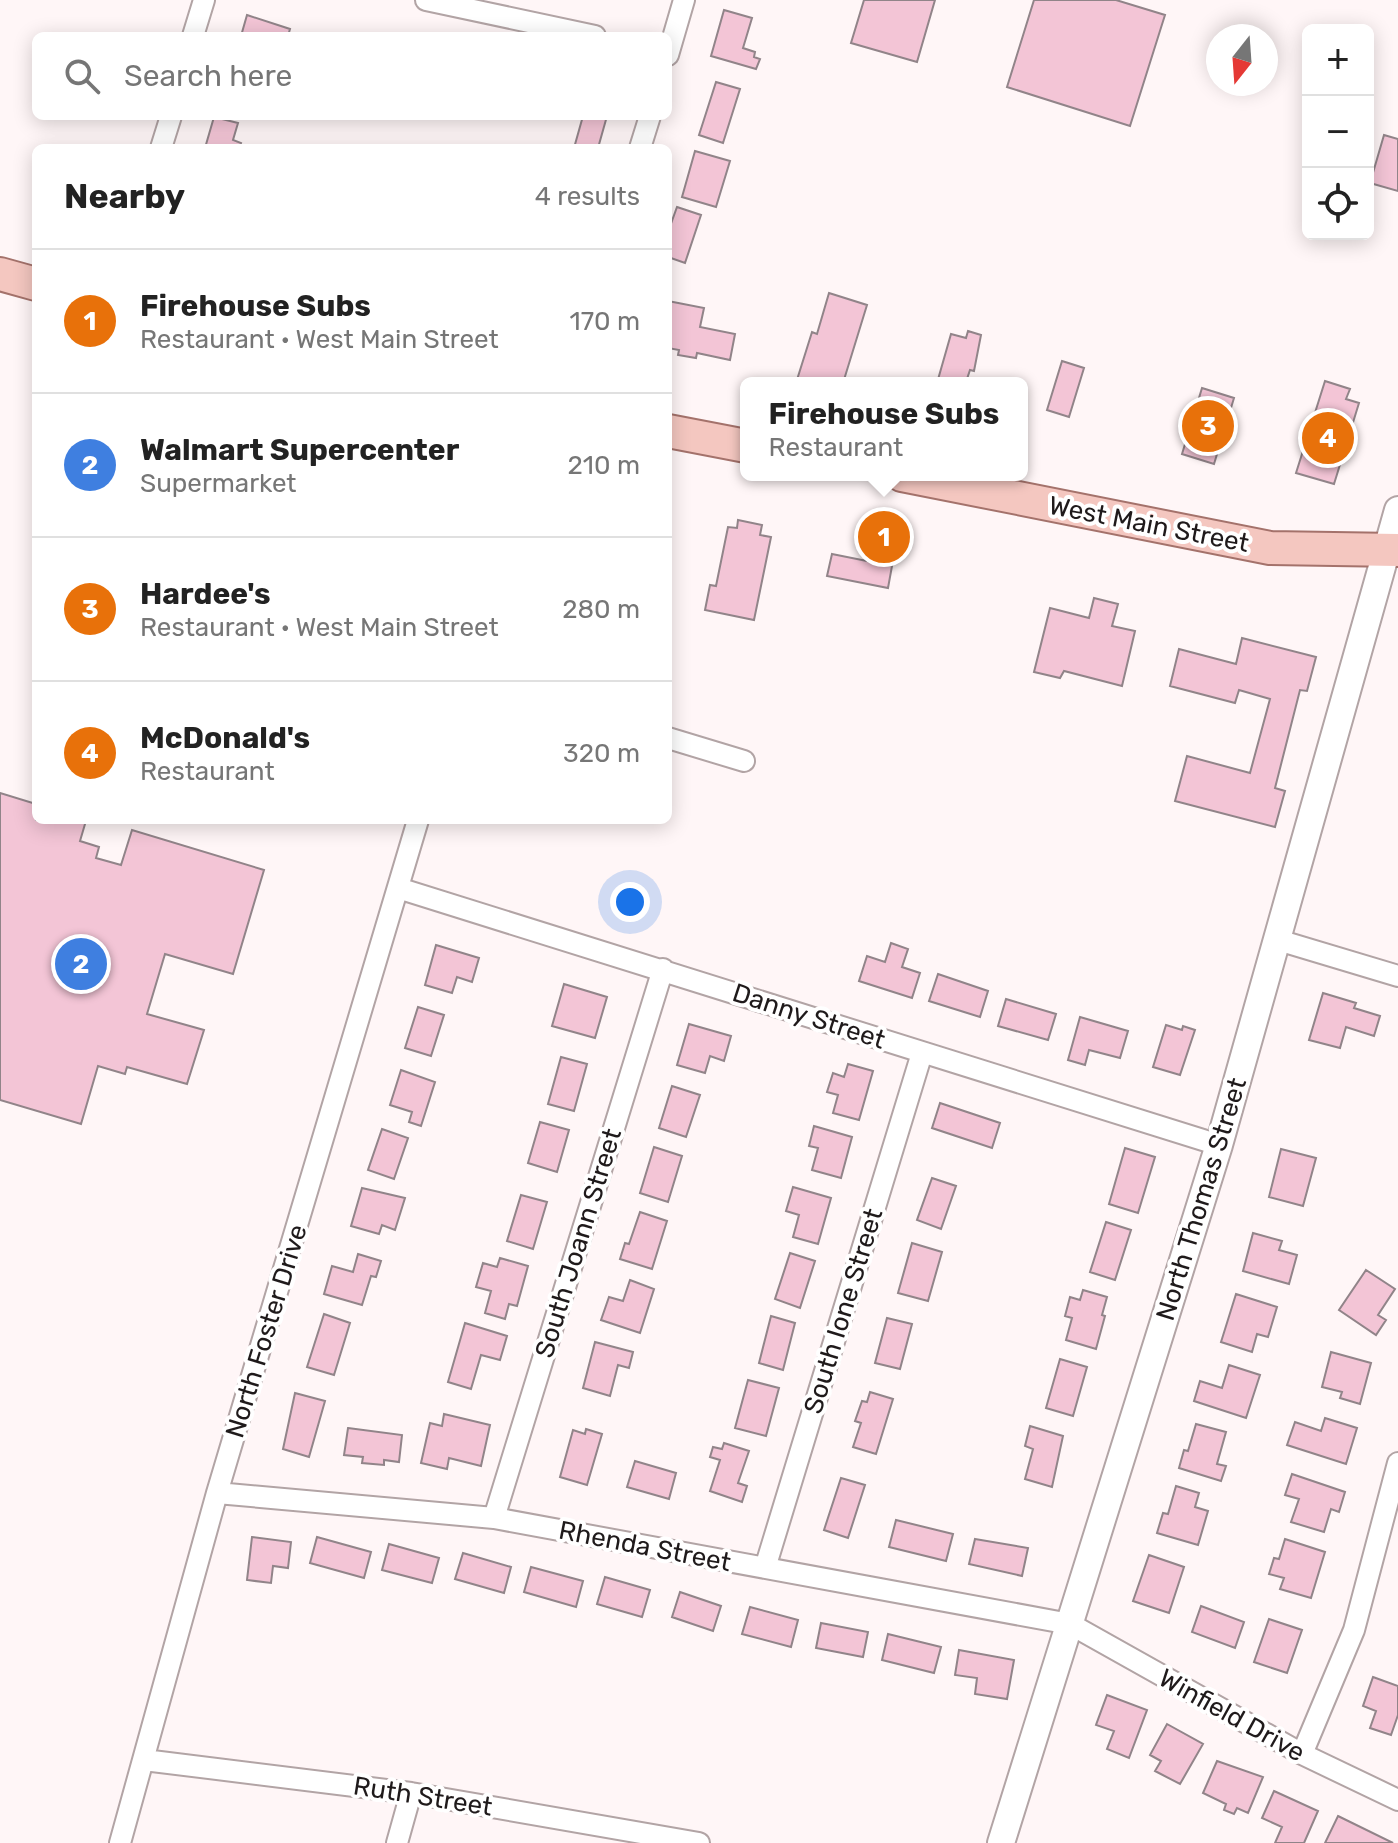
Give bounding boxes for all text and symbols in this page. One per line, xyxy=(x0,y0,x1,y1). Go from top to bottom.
north arrow xyxy=(1206,24,1278,96)
map controls xyxy=(1302,24,1374,240)
button: + xyxy=(1302,24,1374,96)
search box xyxy=(32,32,672,120)
icon: search xyxy=(60,54,104,98)
text: Search here xyxy=(124,58,292,94)
button: − xyxy=(1302,96,1374,168)
button: locate xyxy=(1302,168,1374,240)
text: Nearby xyxy=(64,176,185,217)
text: 4 results xyxy=(535,181,640,212)
text: Firehouse Subs xyxy=(140,288,371,324)
text: 1 xyxy=(84,306,96,337)
text: 170 m xyxy=(570,306,640,337)
text: Restaurant · West Main Street xyxy=(140,324,499,355)
popup xyxy=(740,377,1028,481)
text: Firehouse Subs xyxy=(769,396,999,432)
pin: 3 xyxy=(1182,396,1234,456)
pin: 4 xyxy=(1302,408,1354,468)
text: Walmart Supercenter xyxy=(140,432,459,468)
text: Restaurant xyxy=(769,432,903,463)
text: 2 xyxy=(82,450,98,481)
text: 210 m xyxy=(568,450,640,481)
text: Supermarket xyxy=(140,468,297,499)
street label: West Main Street xyxy=(1046,490,1252,559)
pin: 1 xyxy=(858,507,910,567)
text: Hardee's xyxy=(140,576,271,612)
text: 3 xyxy=(81,594,99,625)
text: 280 m xyxy=(562,594,640,625)
text: Restaurant · West Main Street xyxy=(140,612,499,643)
text: McDonald's xyxy=(140,720,310,756)
text: 4 xyxy=(81,738,99,769)
text: 320 m xyxy=(563,738,640,769)
text: Restaurant xyxy=(140,756,275,787)
your location xyxy=(610,882,650,922)
pin: 2 xyxy=(55,934,107,994)
street label: Danny Street xyxy=(729,977,889,1056)
street label: North Thomas Street xyxy=(1150,1074,1253,1324)
street label: South Joann Street xyxy=(529,1125,628,1361)
street label: South Ione Street xyxy=(798,1205,889,1418)
street label: North Foster Drive xyxy=(219,1221,314,1441)
street label: Rhenda Street xyxy=(556,1515,734,1578)
street label: Winfield Drive xyxy=(1153,1663,1310,1768)
street label: Ruth Street xyxy=(351,1770,495,1823)

